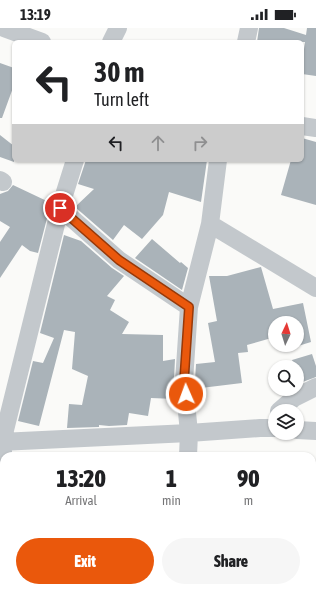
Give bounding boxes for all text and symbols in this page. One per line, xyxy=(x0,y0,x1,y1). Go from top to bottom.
text: 13:19 xyxy=(20,6,51,23)
icon: left xyxy=(28,56,80,108)
text: 30 m xyxy=(94,56,144,88)
text: Turn left xyxy=(94,89,149,110)
icon: left xyxy=(105,132,127,154)
icon: ahead xyxy=(147,132,169,154)
icon: right xyxy=(189,132,211,154)
pin xyxy=(43,191,77,225)
icon: arrive xyxy=(49,197,71,219)
north arrow xyxy=(268,316,304,352)
map controls xyxy=(268,316,304,440)
button: search xyxy=(268,360,304,396)
position arrow xyxy=(165,373,207,415)
button: layers xyxy=(268,404,304,440)
text: 13:20 xyxy=(56,465,106,492)
text: 1 xyxy=(166,465,177,492)
text: 90 xyxy=(237,465,260,492)
text: Arrival xyxy=(65,493,97,508)
text: min xyxy=(162,493,181,508)
text: m xyxy=(244,493,253,508)
button: Exit xyxy=(16,538,154,584)
button: Share xyxy=(162,538,300,584)

